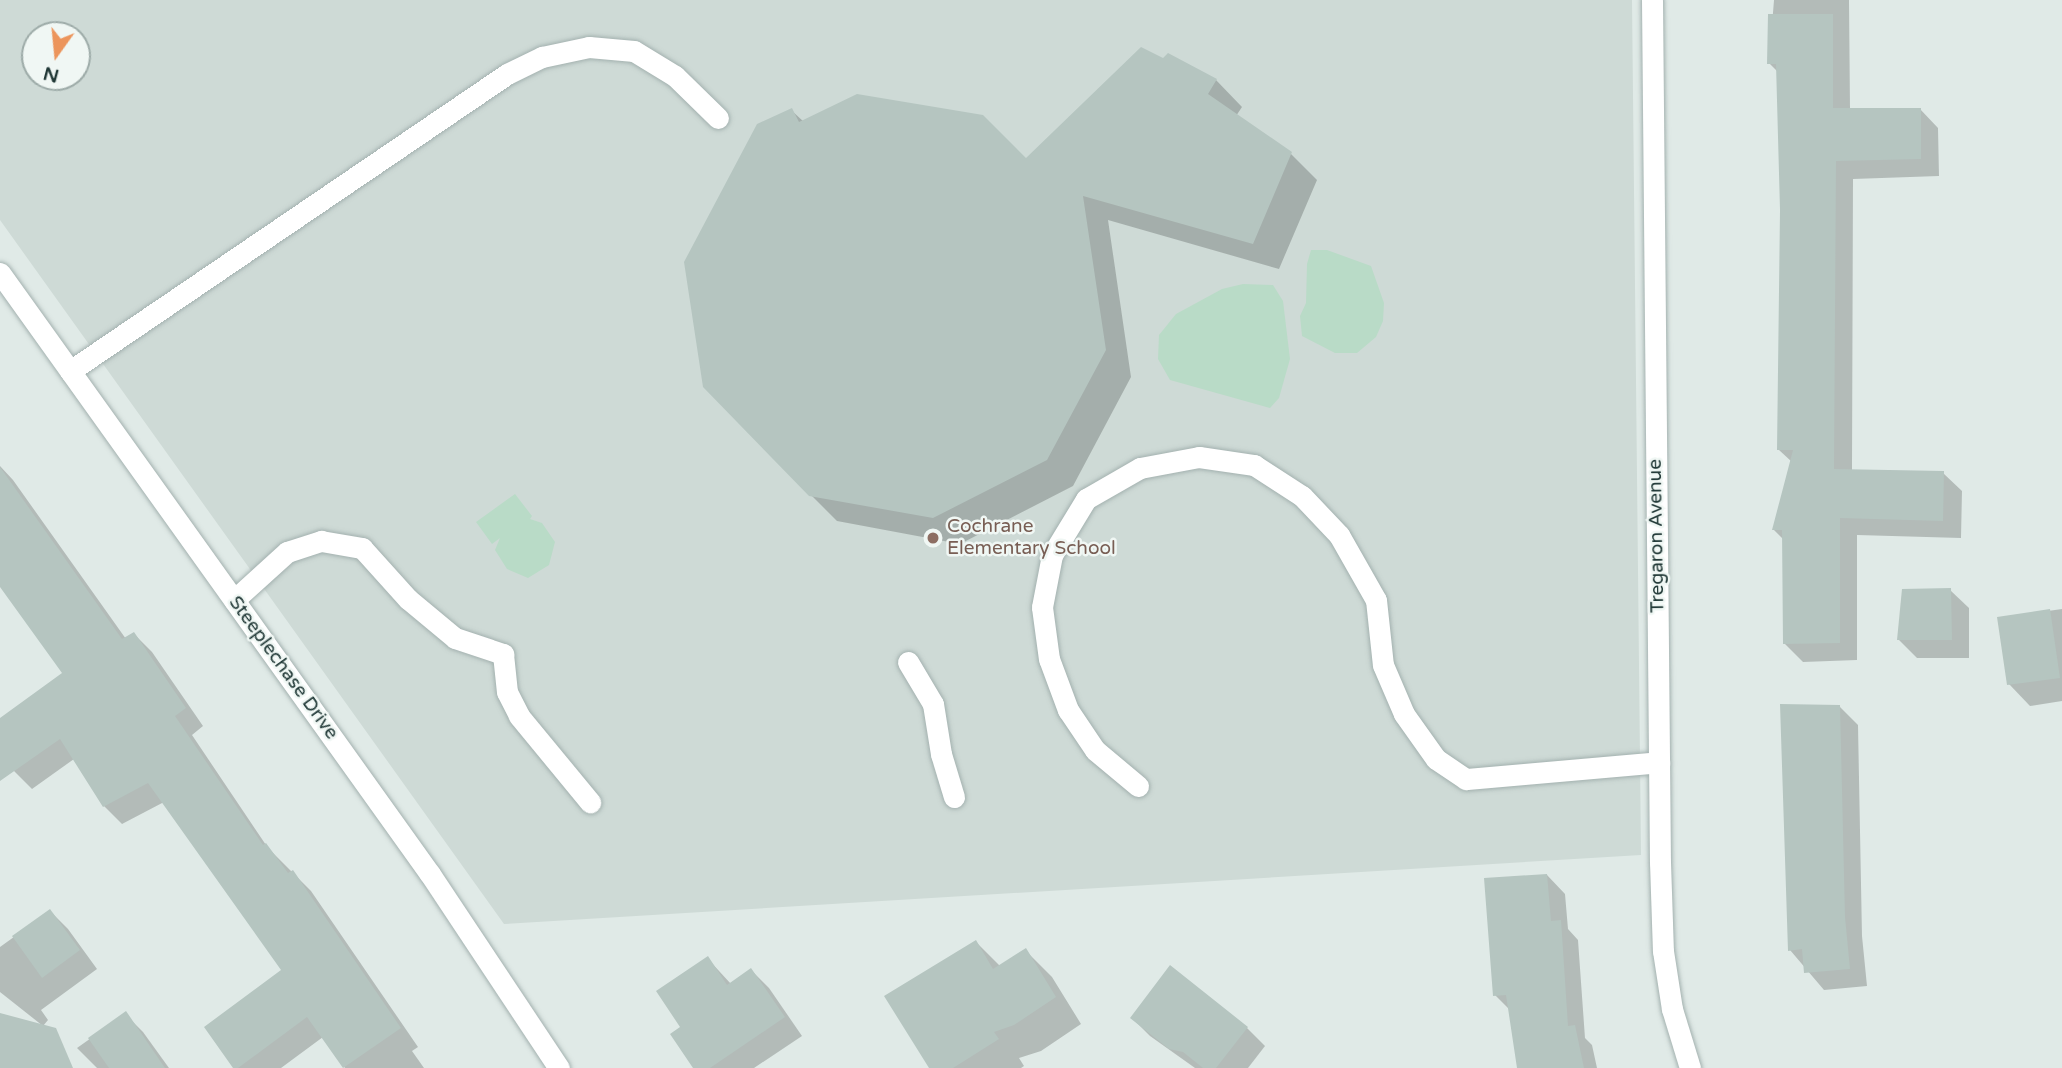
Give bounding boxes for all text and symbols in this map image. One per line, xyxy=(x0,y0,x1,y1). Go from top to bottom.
north arrow xyxy=(21,21,91,91)
text: N xyxy=(41,62,61,87)
street label: Tregaron Avenue xyxy=(1644,459,1670,613)
place label: Cochrane Elementary School xyxy=(947,516,1116,560)
marker: Cochrane Elementary School xyxy=(925,530,941,546)
street label: Steeplechase Drive xyxy=(223,592,343,744)

